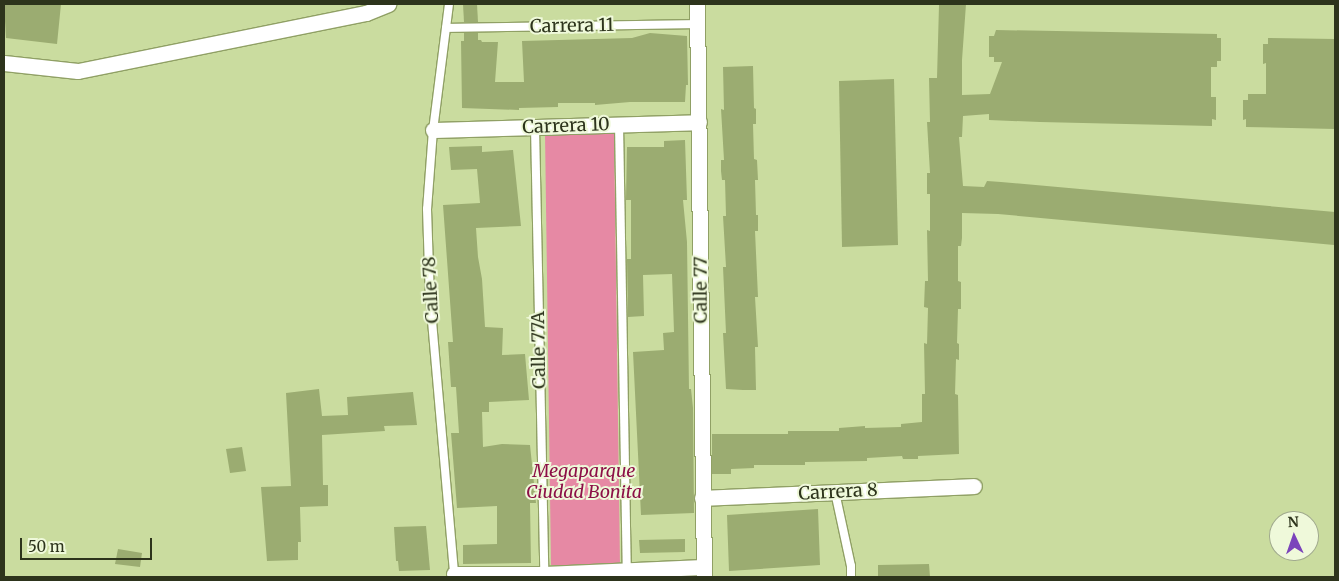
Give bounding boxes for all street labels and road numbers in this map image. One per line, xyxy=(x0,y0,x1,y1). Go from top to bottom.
street label: Carrera 11 xyxy=(530,14,614,38)
street label: Carrera 10 xyxy=(522,114,610,138)
street label: Calle 78 xyxy=(418,256,444,324)
street label: Calle 77 xyxy=(690,257,712,323)
street label: Calle 77A xyxy=(528,311,550,389)
street label: Carrera 8 xyxy=(798,479,878,505)

